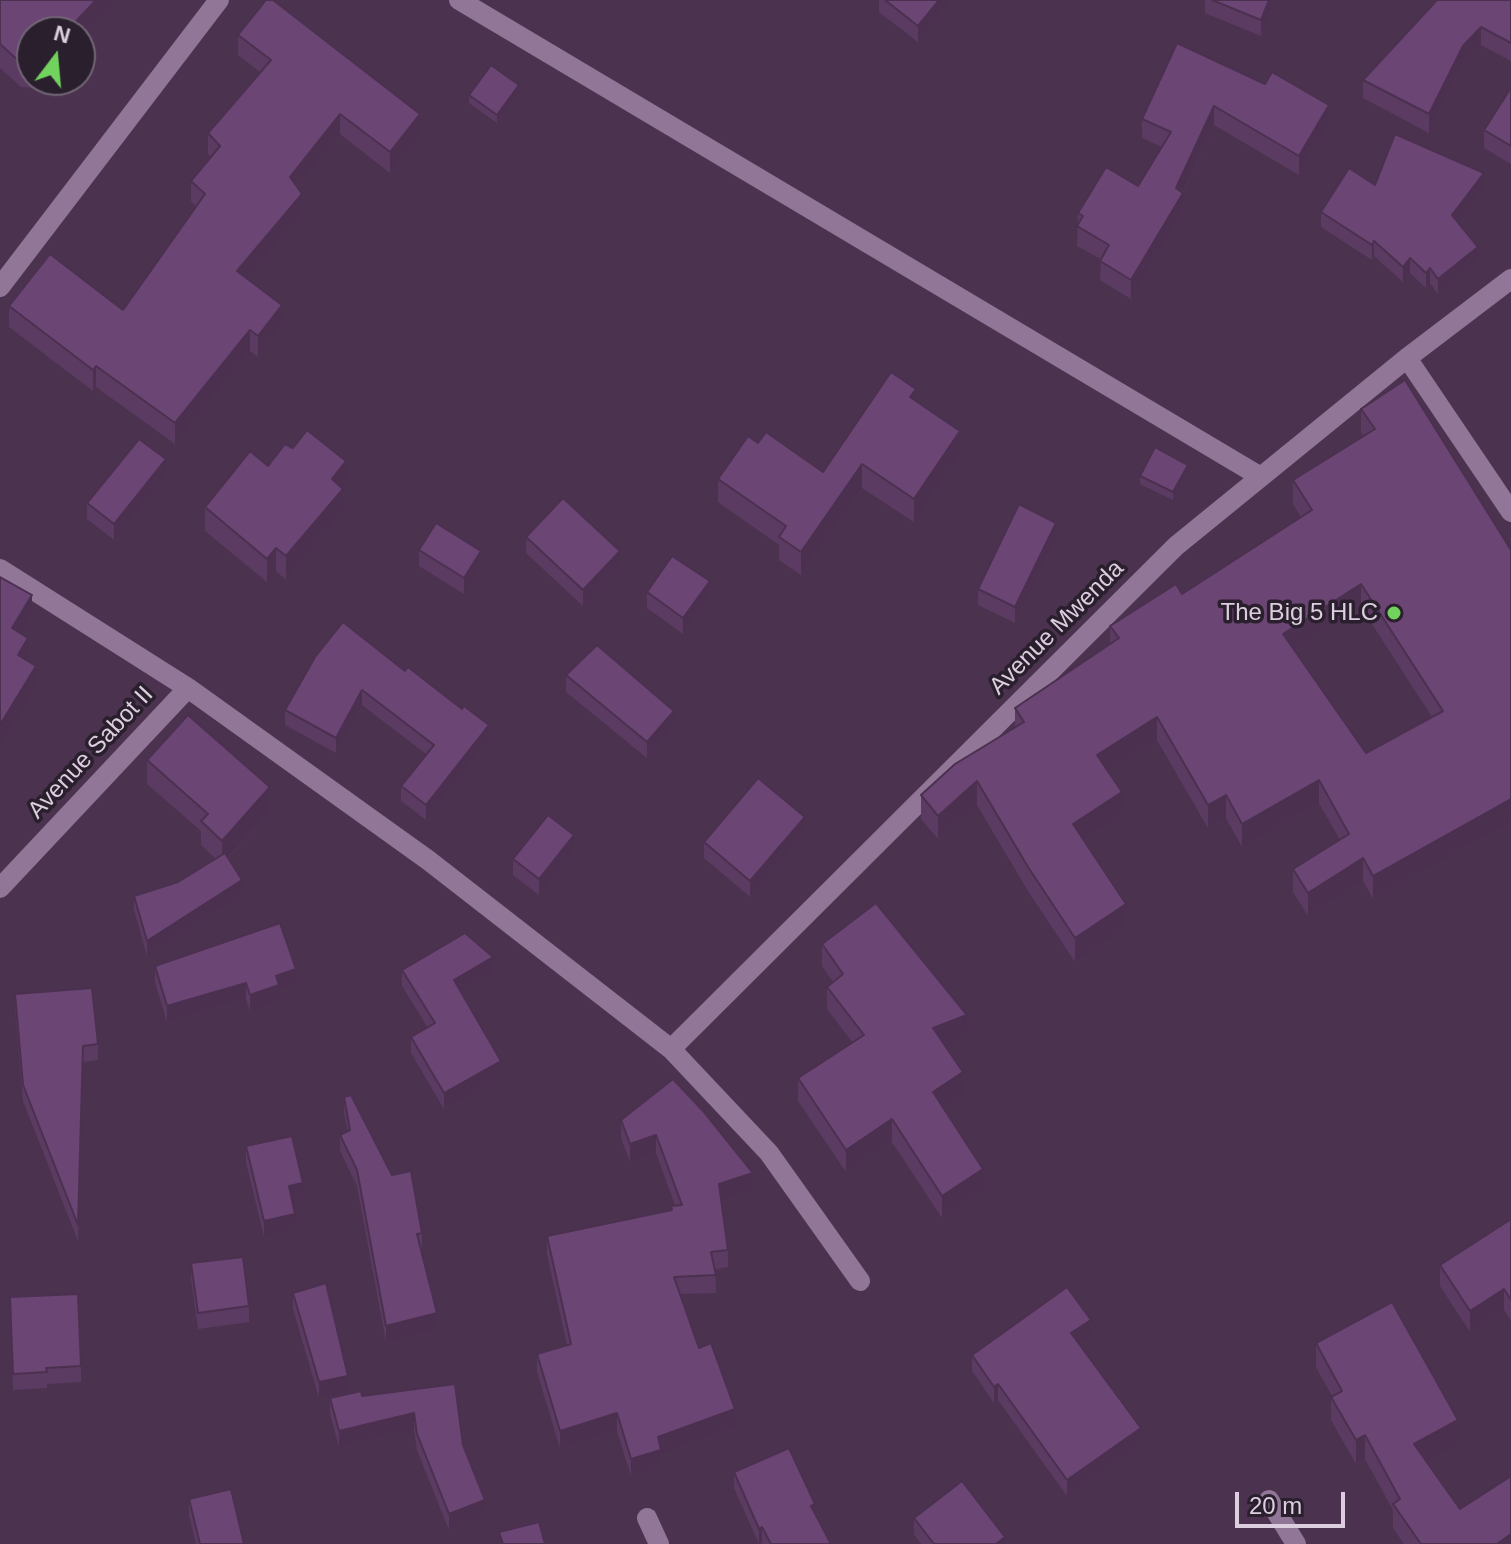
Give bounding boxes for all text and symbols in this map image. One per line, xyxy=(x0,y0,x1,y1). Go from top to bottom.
north arrow xyxy=(16,16,96,96)
text: N xyxy=(51,20,73,49)
street label: Avenue Mwenda xyxy=(984,555,1130,701)
place label: The Big 5 HLC xyxy=(1221,599,1378,627)
marker: The Big 5 HLC xyxy=(1385,604,1403,622)
street label: Avenue Sabot II xyxy=(22,681,160,825)
scale bar xyxy=(1239,1476,1349,1526)
text: 20 m xyxy=(1249,1492,1302,1519)

